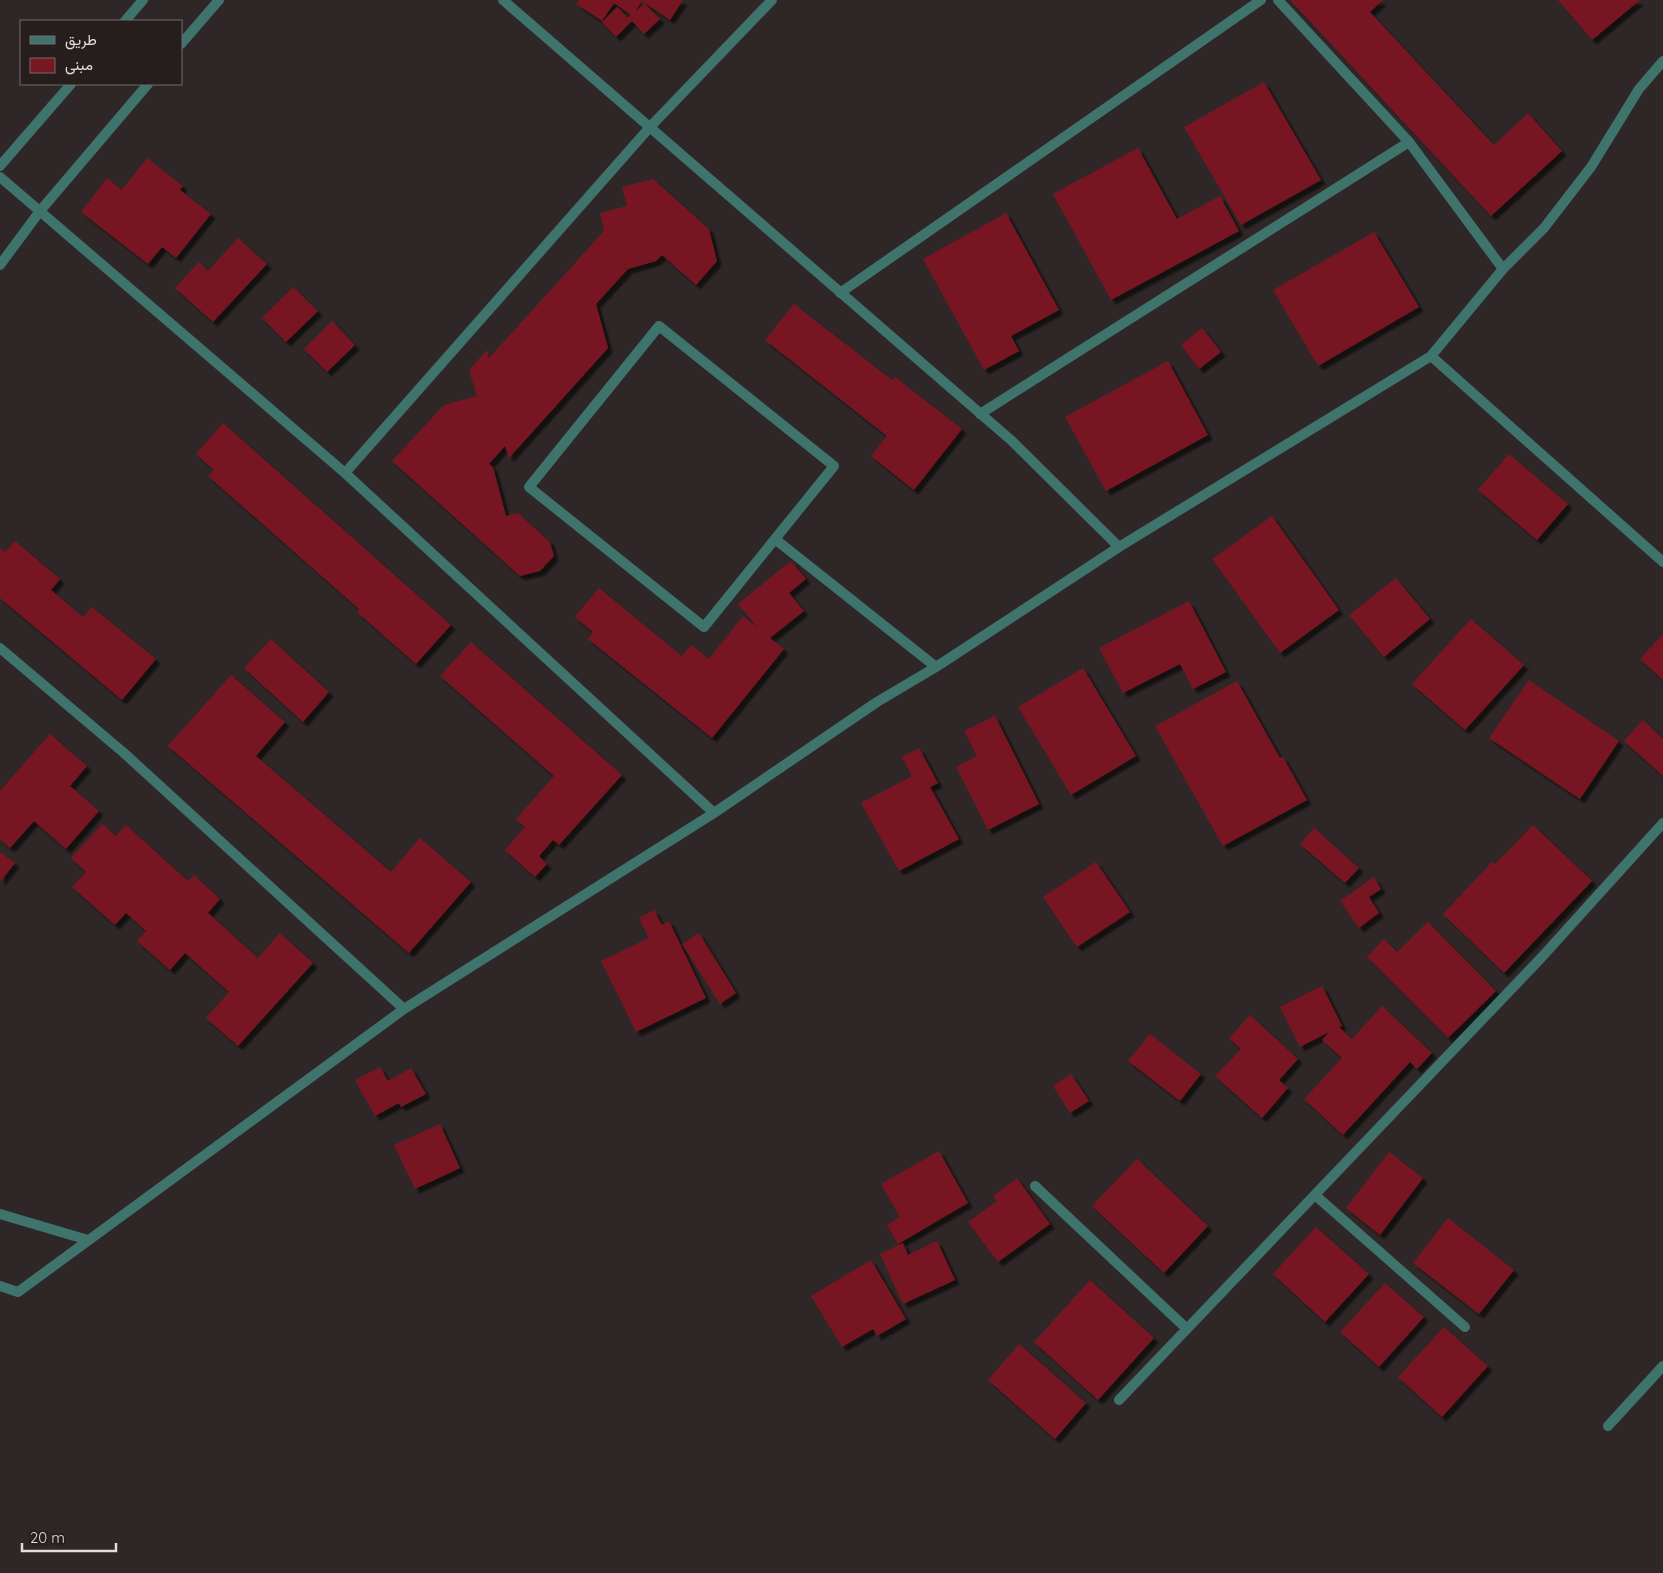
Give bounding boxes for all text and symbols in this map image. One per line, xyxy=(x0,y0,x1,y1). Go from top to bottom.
legend xyxy=(20,20,182,85)
text: طريق xyxy=(65,30,97,50)
text: مبنى xyxy=(65,55,93,75)
scale bar xyxy=(22,1520,116,1552)
text: 20 m xyxy=(30,1528,65,1547)

